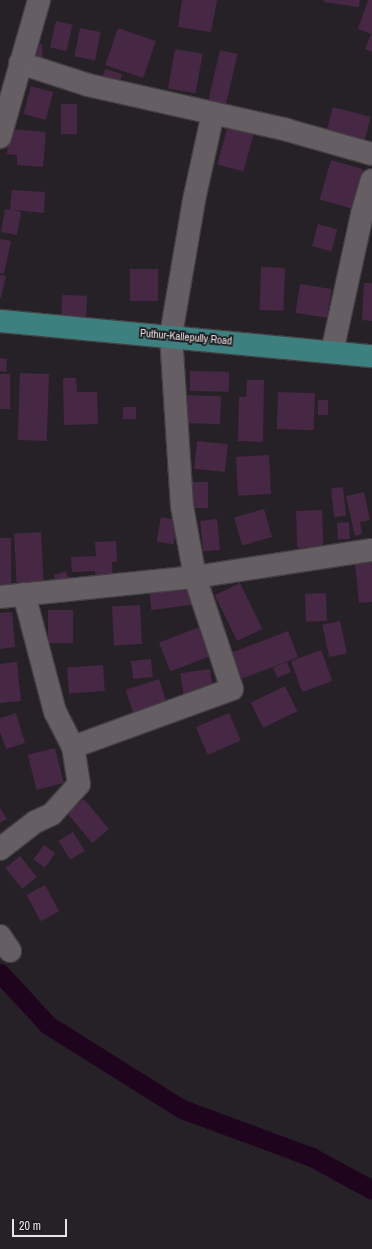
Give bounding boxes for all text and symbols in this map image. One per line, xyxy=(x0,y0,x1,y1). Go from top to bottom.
street label: Puthur-Kallepully Road xyxy=(139,326,233,348)
scale bar xyxy=(14,1211,69,1237)
text: 20 m xyxy=(19,1218,41,1234)

